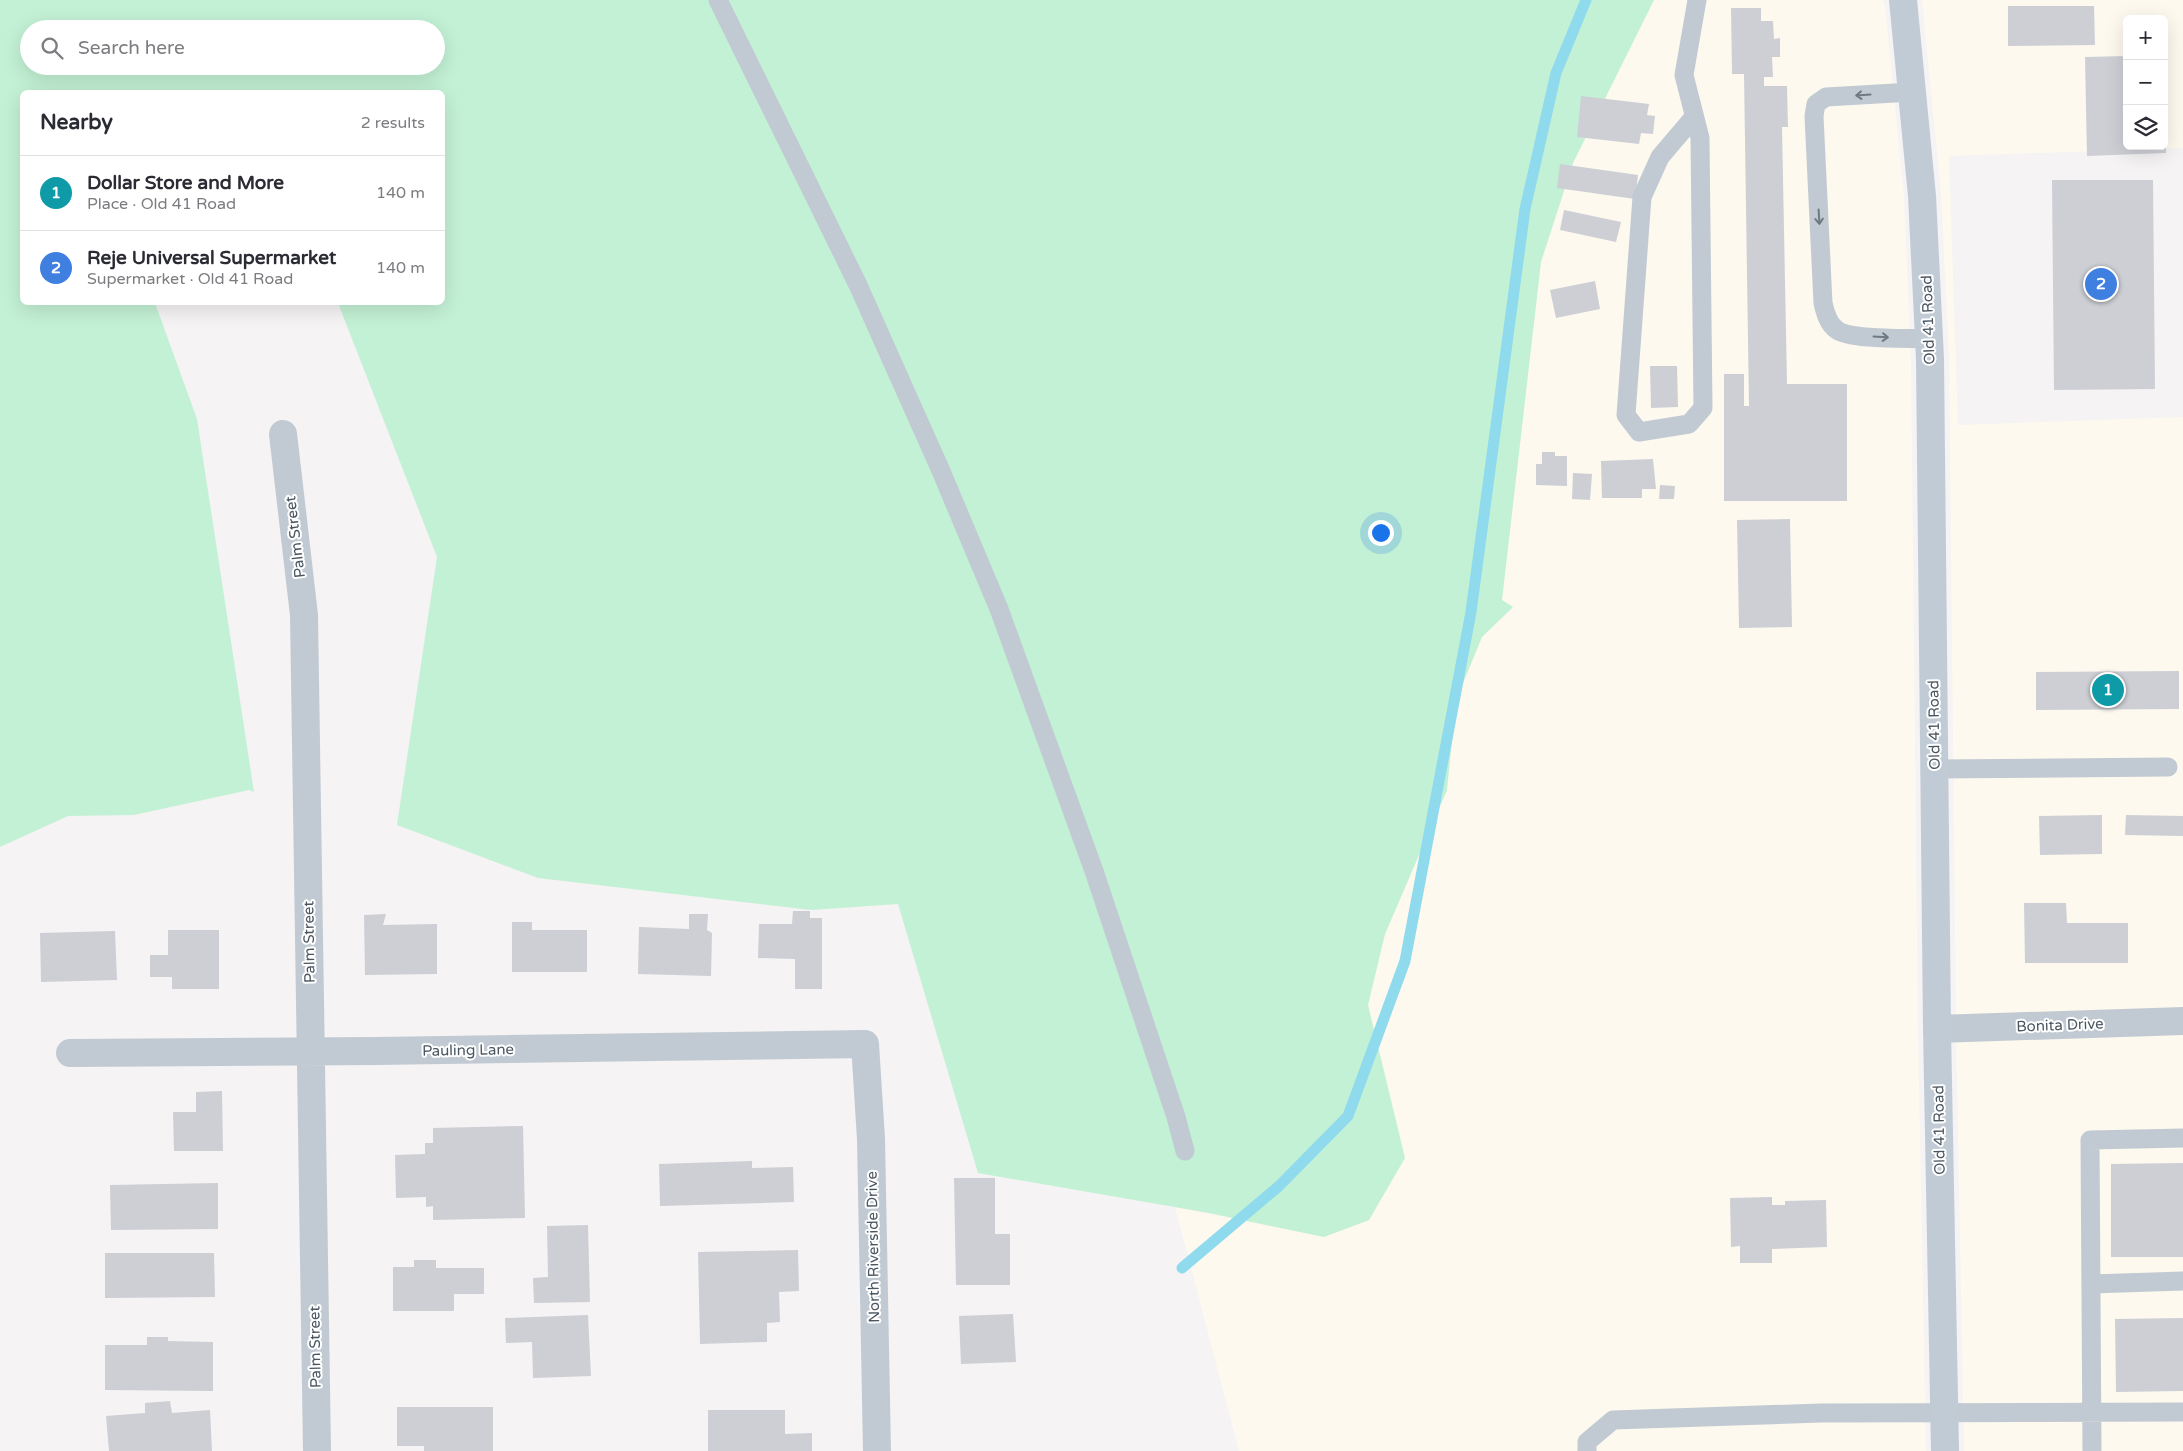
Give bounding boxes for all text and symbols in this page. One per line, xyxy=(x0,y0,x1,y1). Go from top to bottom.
map controls xyxy=(2123,15,2168,150)
button: + xyxy=(2123,15,2168,60)
search box xyxy=(20,20,445,75)
icon: search xyxy=(38,34,66,62)
text: Search here xyxy=(78,37,185,59)
button: − xyxy=(2123,60,2168,105)
one-way arrow xyxy=(1856,90,1872,100)
button: layers xyxy=(2123,105,2168,150)
text: Nearby xyxy=(40,110,113,135)
text: 2 results xyxy=(361,113,425,133)
text: Dollar Store and More xyxy=(87,172,284,194)
text: 1 xyxy=(51,183,61,203)
text: 140 m xyxy=(376,183,425,203)
text: Place · Old 41 Road xyxy=(87,194,236,214)
one-way arrow xyxy=(1814,208,1823,224)
text: Reje Universal Supermarket xyxy=(87,247,336,269)
text: 2 xyxy=(51,258,61,278)
text: 140 m xyxy=(376,258,425,278)
pin: 2 xyxy=(2085,265,2117,303)
text: Supermarket · Old 41 Road xyxy=(87,269,293,289)
street label: Old 41 Road xyxy=(1917,275,1939,365)
one-way arrow xyxy=(1872,332,1888,341)
street label: Palm Street xyxy=(281,495,309,579)
your location xyxy=(1368,520,1394,546)
pin: 1 xyxy=(2092,671,2124,709)
street label: Old 41 Road xyxy=(1924,680,1944,770)
street label: Palm Street xyxy=(299,900,319,983)
street label: Bonita Drive xyxy=(2016,1014,2104,1036)
street label: Pauling Lane xyxy=(422,1040,514,1060)
street label: Old 41 Road xyxy=(1929,1085,1949,1175)
street label: North Riverside Drive xyxy=(863,1171,883,1323)
street label: Palm Street xyxy=(305,1305,325,1388)

